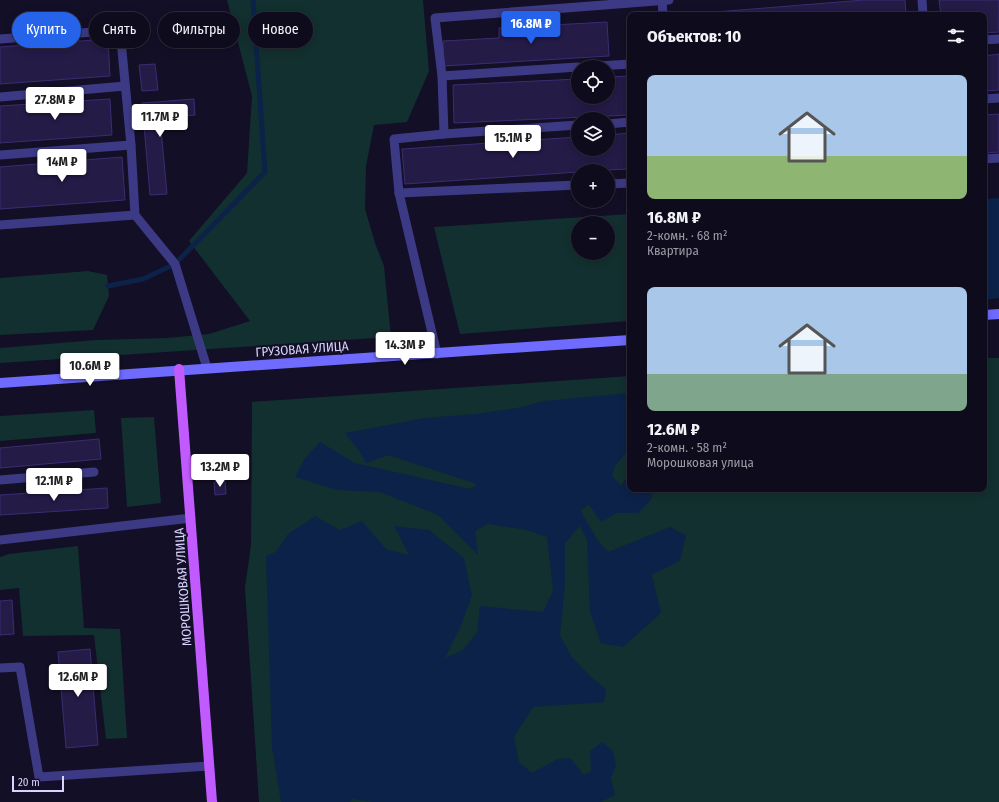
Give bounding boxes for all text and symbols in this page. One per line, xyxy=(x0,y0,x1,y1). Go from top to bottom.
pin: 16.8M ₽ xyxy=(494,11,568,45)
chip: Купить xyxy=(12,12,81,48)
chip: Снять xyxy=(89,12,150,48)
chip: Фильтры xyxy=(158,12,240,48)
chip: Новое xyxy=(248,12,313,48)
text: 16.8M ₽ xyxy=(510,16,552,31)
icon: filters xyxy=(945,25,967,47)
text: Объектов: 10 xyxy=(647,26,741,47)
map controls xyxy=(571,60,615,260)
button: locate xyxy=(571,60,615,104)
pin: 27.8M ₽ xyxy=(18,87,92,121)
text: 27.8M ₽ xyxy=(35,92,75,107)
icon: home xyxy=(771,101,843,173)
pin: 11.7M ₽ xyxy=(123,104,197,138)
text: 11.7M ₽ xyxy=(141,109,179,124)
button: layers xyxy=(571,112,615,156)
pin: 15.1M ₽ xyxy=(476,125,550,159)
text: 15.1M ₽ xyxy=(494,130,532,145)
pin: 14M ₽ xyxy=(34,149,90,183)
text: 14M ₽ xyxy=(46,154,78,169)
button: + xyxy=(571,164,615,208)
text: 16.8M ₽ xyxy=(647,207,701,228)
button: − xyxy=(571,216,615,260)
text: 2-комн. · 68 m² xyxy=(647,228,727,243)
text: Квартира xyxy=(647,243,699,258)
icon: home xyxy=(771,313,843,385)
pin: 14.3M ₽ xyxy=(368,332,442,366)
text: 14.3M ₽ xyxy=(385,337,425,352)
street label: ГРУЗОВАЯ УЛИЦА xyxy=(255,338,349,360)
pin: 10.6M ₽ xyxy=(53,353,127,387)
text: 10.6M ₽ xyxy=(69,358,111,373)
text: 12.6M ₽ xyxy=(647,419,700,440)
text: 2-комн. · 58 m² xyxy=(647,440,727,455)
pin: 13.2M ₽ xyxy=(183,454,257,488)
text: Морошковая улица xyxy=(647,455,754,470)
text: 13.2M ₽ xyxy=(200,459,240,474)
pin: 12.1M ₽ xyxy=(17,468,91,502)
text: 12.1M ₽ xyxy=(35,473,73,488)
street label: МОРОШКОВАЯ УЛИЦА xyxy=(171,527,195,646)
pin: 12.6M ₽ xyxy=(41,664,115,698)
text: 12.6M ₽ xyxy=(58,669,98,684)
scale bar xyxy=(12,774,64,793)
text: 20 m xyxy=(18,776,40,789)

